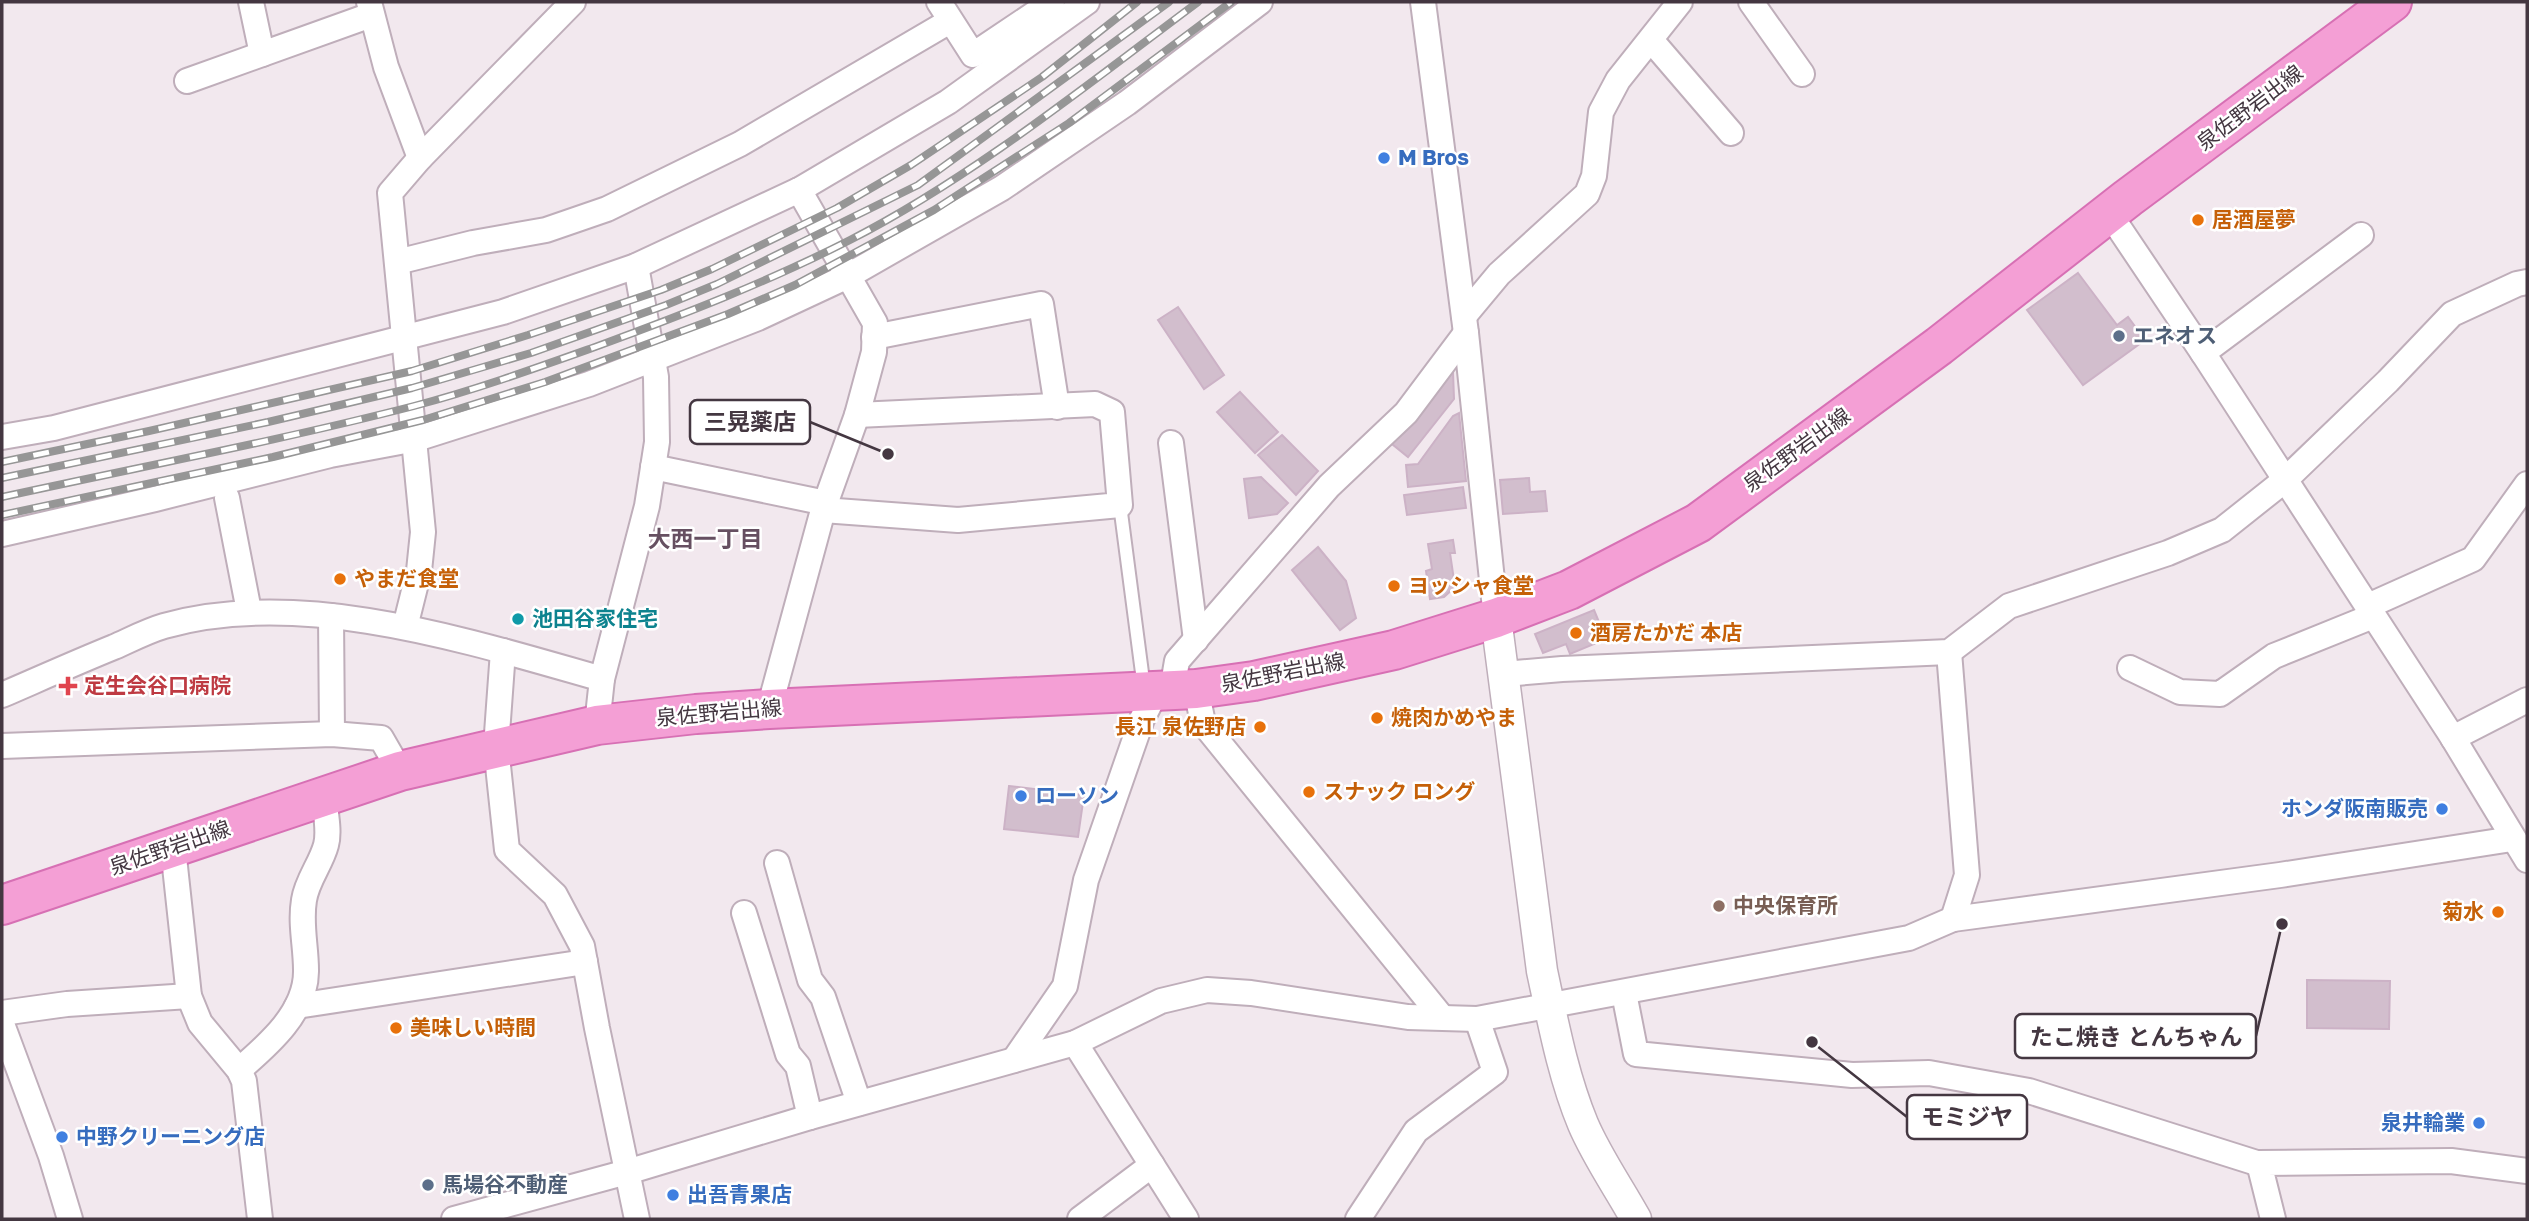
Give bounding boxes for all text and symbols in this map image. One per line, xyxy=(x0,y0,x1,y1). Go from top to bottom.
street label: 泉佐野岩出線 xyxy=(2191,59,2308,155)
place label: M Bros xyxy=(1398,144,1469,170)
marker: M Bros xyxy=(1376,150,1392,166)
place label: 居酒屋夢 xyxy=(2212,206,2296,232)
marker: 居酒屋夢 xyxy=(2190,212,2206,228)
place label: エネオス xyxy=(2133,322,2217,348)
marker: エネオス xyxy=(2111,328,2127,344)
callout: 三晃薬店 xyxy=(690,400,810,444)
street label: 泉佐野岩出線 xyxy=(1738,402,1855,497)
text: 三晃薬店 xyxy=(704,407,796,435)
district label: 大西一丁目 xyxy=(648,524,763,552)
place label: やまだ食堂 xyxy=(354,565,459,591)
marker: やまだ食堂 xyxy=(332,571,348,587)
place label: ヨッシャ食堂 xyxy=(1408,572,1534,598)
marker: ヨッシャ食堂 xyxy=(1386,578,1402,594)
place label: 池田谷家住宅 xyxy=(532,605,658,631)
marker: 池田谷家住宅 xyxy=(510,611,526,627)
place label: 酒房たかだ 本店 xyxy=(1590,619,1742,645)
marker: 酒房たかだ 本店 xyxy=(1568,625,1584,641)
street label: 泉佐野岩出線 xyxy=(1218,647,1347,697)
place label: 定生会谷口病院 xyxy=(84,672,231,698)
marker: 定生会谷口病院 xyxy=(58,676,78,696)
street label: 泉佐野岩出線 xyxy=(655,694,783,730)
place label: 焼肉かめやま xyxy=(1391,704,1517,730)
marker: 焼肉かめやま xyxy=(1369,710,1385,726)
place label: 長江 泉佐野店 xyxy=(1115,713,1246,739)
marker: 長江 泉佐野店 xyxy=(1252,719,1268,735)
place label: スナック ロング xyxy=(1323,778,1475,804)
place label: ローソン xyxy=(1035,782,1119,808)
marker: スナック ロング xyxy=(1301,784,1317,800)
marker: ローソン xyxy=(1013,788,1029,804)
place label: ホンダ阪南販売 xyxy=(2281,795,2428,821)
marker: ホンダ阪南販売 xyxy=(2434,801,2450,817)
street label: 泉佐野岩出線 xyxy=(106,814,233,880)
place label: 中央保育所 xyxy=(1733,892,1838,918)
marker: 中央保育所 xyxy=(1711,898,1727,914)
place label: 菊水 xyxy=(2442,898,2484,924)
marker: 菊水 xyxy=(2490,904,2506,920)
place label: 美味しい時間 xyxy=(410,1014,536,1040)
callout: たこ焼き とんちゃん xyxy=(2015,1014,2256,1058)
marker: 美味しい時間 xyxy=(388,1020,404,1036)
text: たこ焼き とんちゃん xyxy=(2030,1022,2242,1050)
callout: モミジヤ xyxy=(1907,1095,2027,1139)
text: モミジヤ xyxy=(1921,1102,2013,1130)
place label: 泉井輪業 xyxy=(2381,1109,2465,1135)
marker: 泉井輪業 xyxy=(2471,1115,2487,1131)
place label: 中野クリーニング店 xyxy=(76,1123,265,1149)
marker: 中野クリーニング店 xyxy=(54,1129,70,1145)
place label: 馬場谷不動産 xyxy=(442,1171,568,1197)
marker: 馬場谷不動産 xyxy=(420,1177,436,1193)
place label: 出吾青果店 xyxy=(687,1181,792,1207)
marker: 出吾青果店 xyxy=(665,1187,681,1203)

